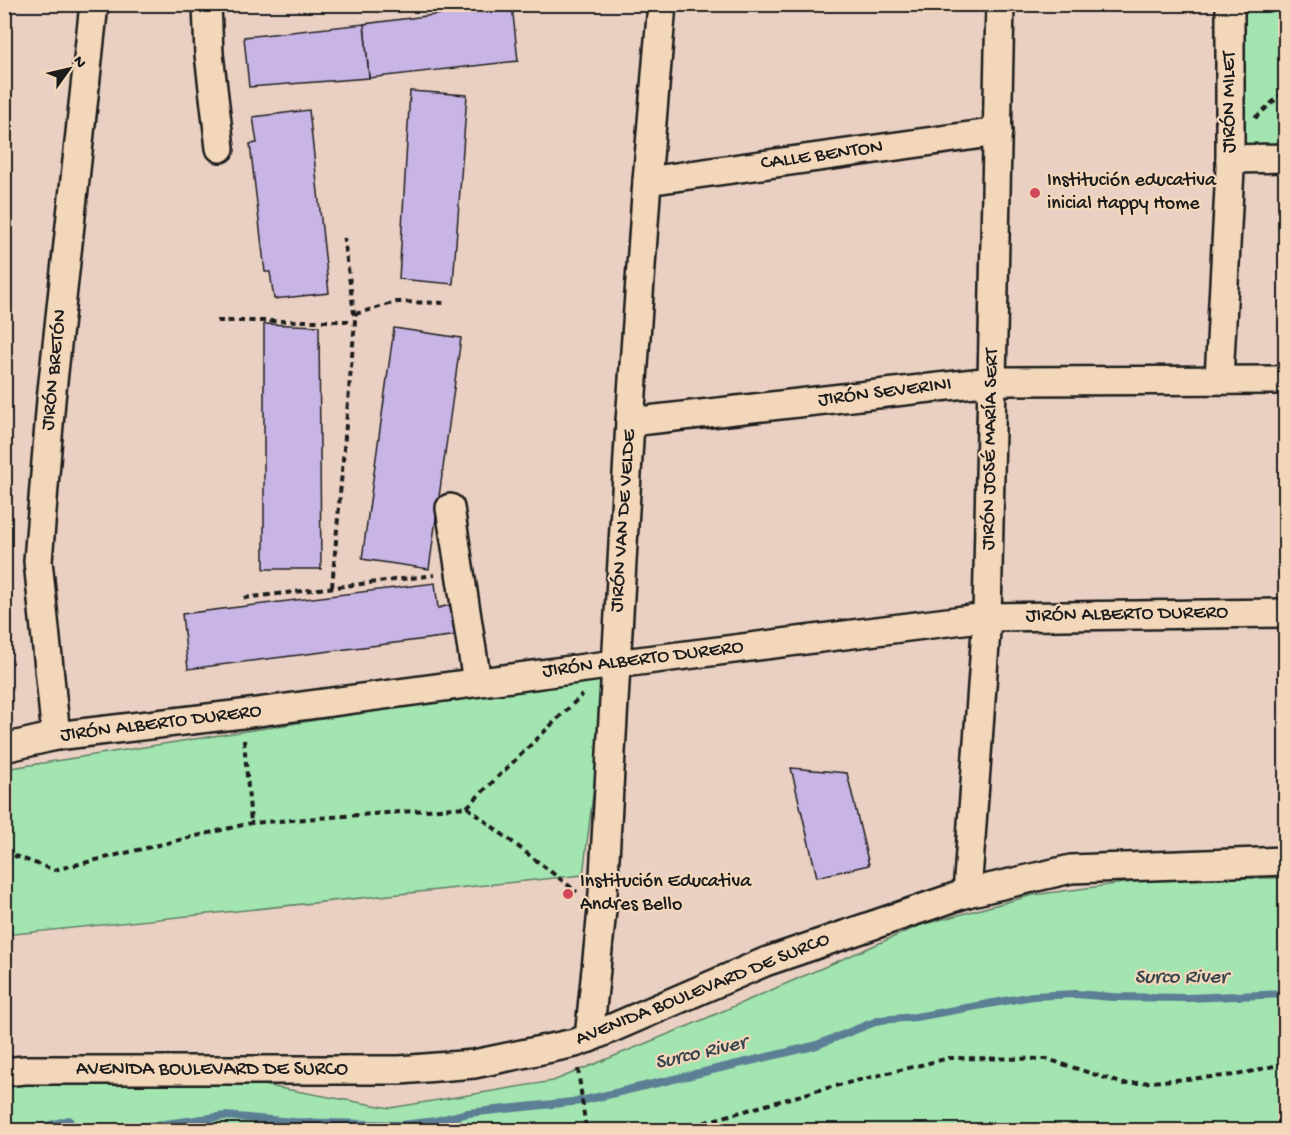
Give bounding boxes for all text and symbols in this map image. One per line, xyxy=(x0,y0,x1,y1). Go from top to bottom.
north arrow xyxy=(39,39,99,99)
street label: JIRÓN MILET xyxy=(1219,50,1242,153)
text: N xyxy=(68,53,90,73)
street label: CALLE BENTON xyxy=(759,136,885,176)
place label: Institución educativa inicial Happy Home xyxy=(1047,170,1217,216)
marker: Institución educativa inicial Happy Home xyxy=(1028,186,1042,200)
street label: JIRÓN BRETÓN xyxy=(37,308,73,432)
street label: JIRÓN JOSÉ MARÍA SERT xyxy=(977,346,1004,550)
street label: JIRÓN SEVERINI xyxy=(817,373,953,413)
street label: JIRÓN VAN DE VELDE xyxy=(606,427,642,613)
street label: JIRÓN ALBERTO DURERO xyxy=(1026,602,1228,628)
street label: JIRÓN ALBERTO DURERO xyxy=(541,636,745,684)
street label: JIRÓN ALBERTO DURERO xyxy=(59,700,263,748)
place label: Institución Educativa Andres Bello xyxy=(580,871,752,917)
marker: Institución Educativa Andres Bello xyxy=(561,887,575,901)
street label: AVENIDA BOULEVARD DE SURCO xyxy=(573,928,833,1052)
water label: Surco River xyxy=(1134,966,1232,991)
water label: Surco River xyxy=(653,1030,754,1077)
street label: AVENIDA BOULEVARD DE SURCO xyxy=(76,1059,348,1082)

